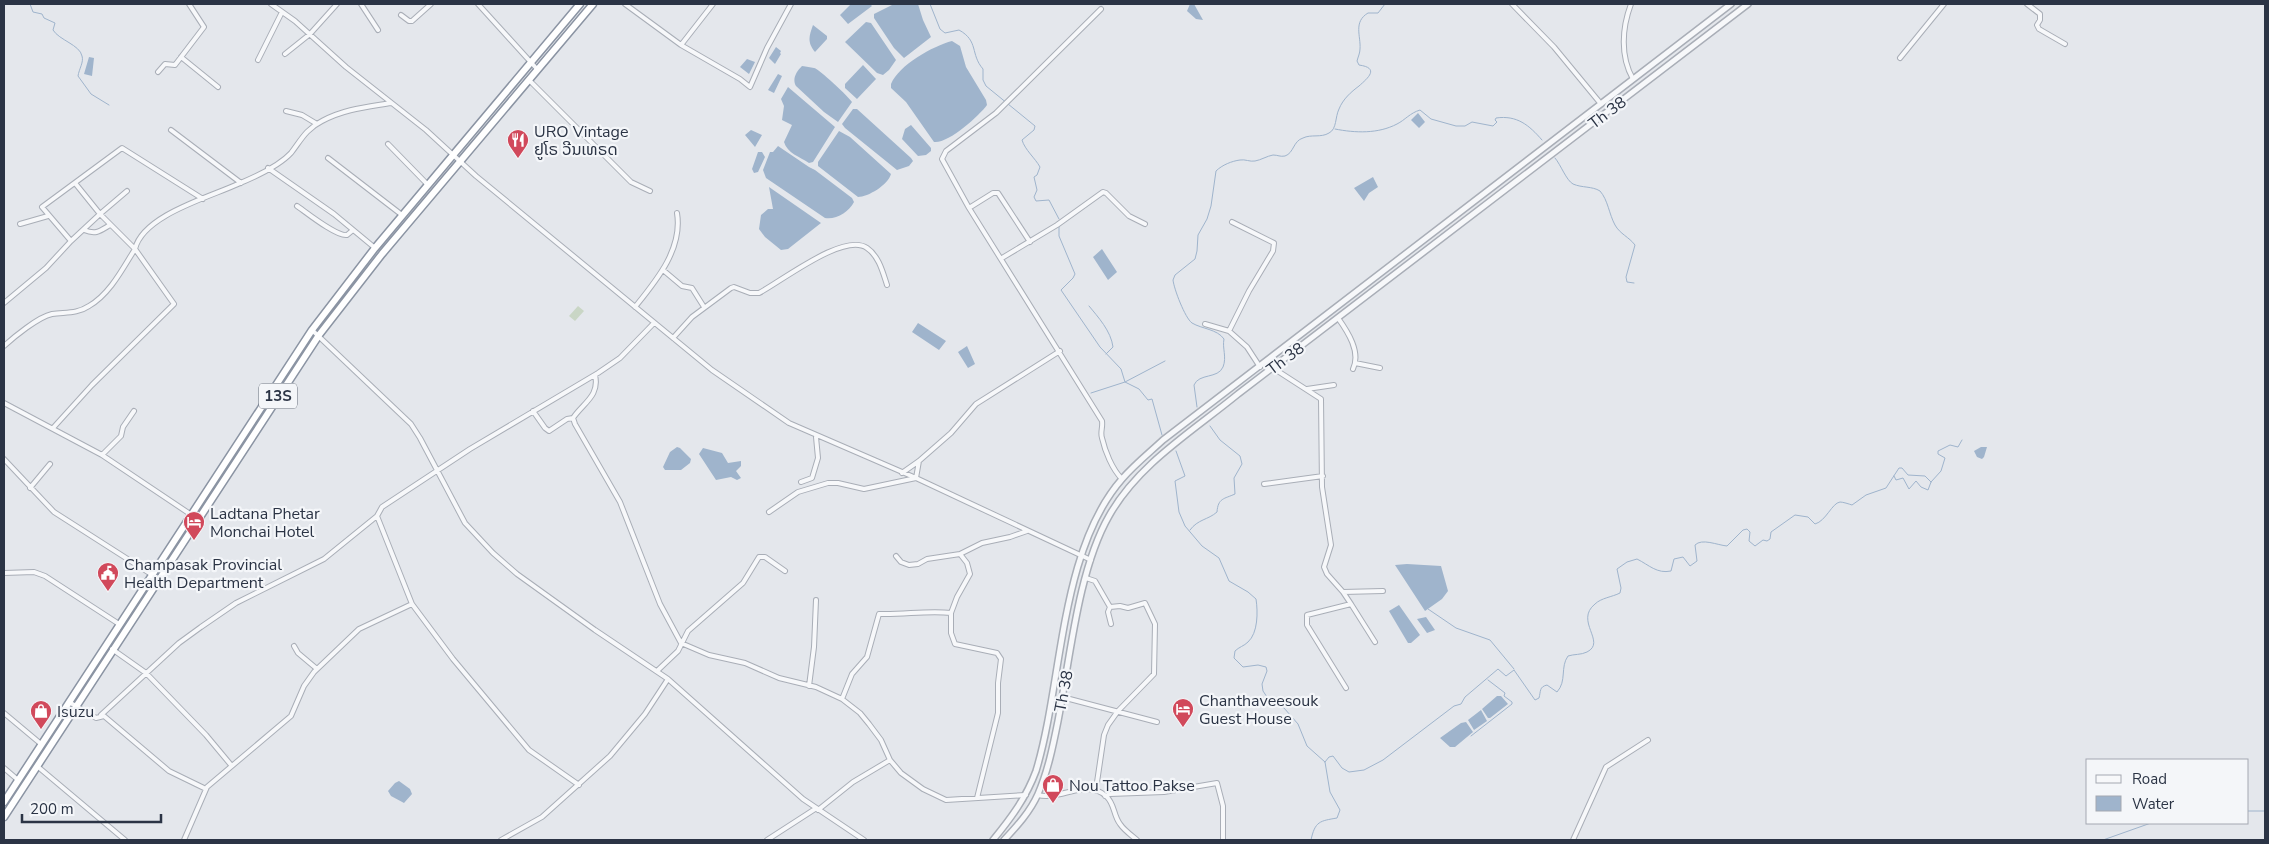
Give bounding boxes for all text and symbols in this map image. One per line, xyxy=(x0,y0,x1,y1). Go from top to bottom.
street label: Th 38 xyxy=(1584,91,1631,134)
place label: URO Vintage ຢູໂຣ ວີນເທຣດ xyxy=(534,121,628,161)
restaurant icon: URO Vintage ຢູໂຣ ວີນເທຣດ xyxy=(506,128,530,159)
street label: Th 38 xyxy=(1262,337,1309,380)
road number: 13S xyxy=(259,384,297,408)
place label: Ladtana Phetar Monchai Hotel xyxy=(210,503,320,543)
hotel icon: Ladtana Phetar Monchai Hotel xyxy=(182,510,206,541)
place label: Champasak Provincial Health Department xyxy=(124,554,282,594)
public building icon: Champasak Provincial Health Department xyxy=(96,561,120,592)
street label: Th 38 xyxy=(1049,668,1079,714)
place label: Chanthaveesouk Guest House xyxy=(1199,690,1319,730)
hotel icon: Chanthaveesouk Guest House xyxy=(1171,697,1195,728)
shop icon: Isuzu xyxy=(29,699,53,730)
place label: Isuzu xyxy=(57,701,94,723)
legend xyxy=(2086,759,2249,824)
text: Road xyxy=(2132,769,2167,789)
shop icon: Nou Tattoo Pakse xyxy=(1041,773,1065,804)
place label: Nou Tattoo Pakse xyxy=(1069,775,1195,797)
scale bar xyxy=(22,792,161,824)
text: Water xyxy=(2132,794,2175,814)
text: 200 m xyxy=(30,799,74,819)

